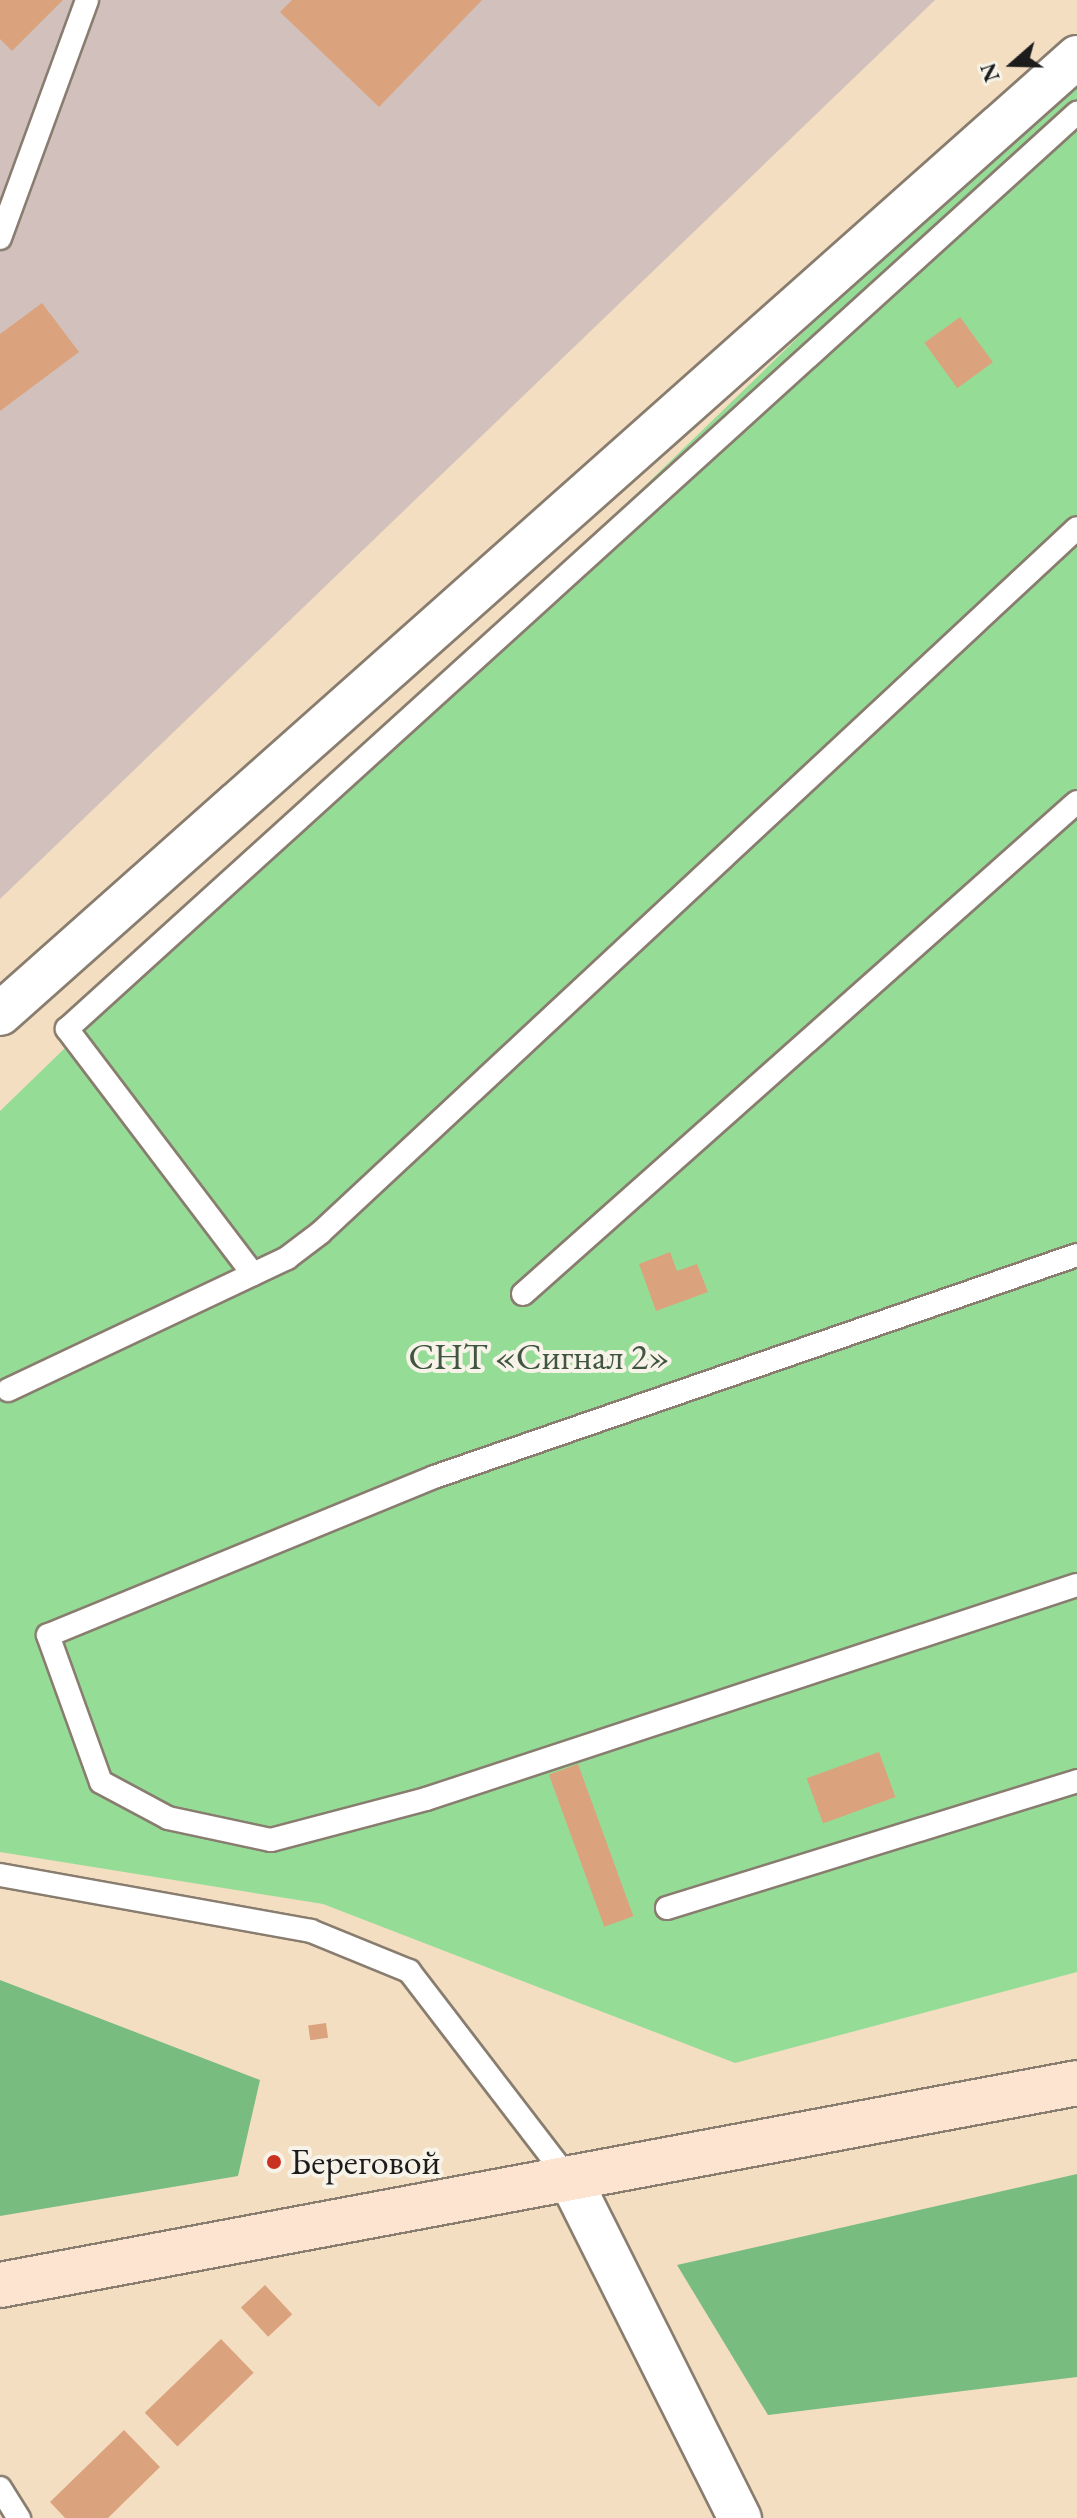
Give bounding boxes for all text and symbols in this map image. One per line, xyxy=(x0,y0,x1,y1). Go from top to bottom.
north arrow xyxy=(973,24,1053,104)
text: N xyxy=(973,59,1007,86)
park label: СНТ «Сигнал 2» xyxy=(408,1335,670,1379)
place label: Береговой xyxy=(290,2140,441,2184)
marker: Береговой xyxy=(265,2153,283,2171)

